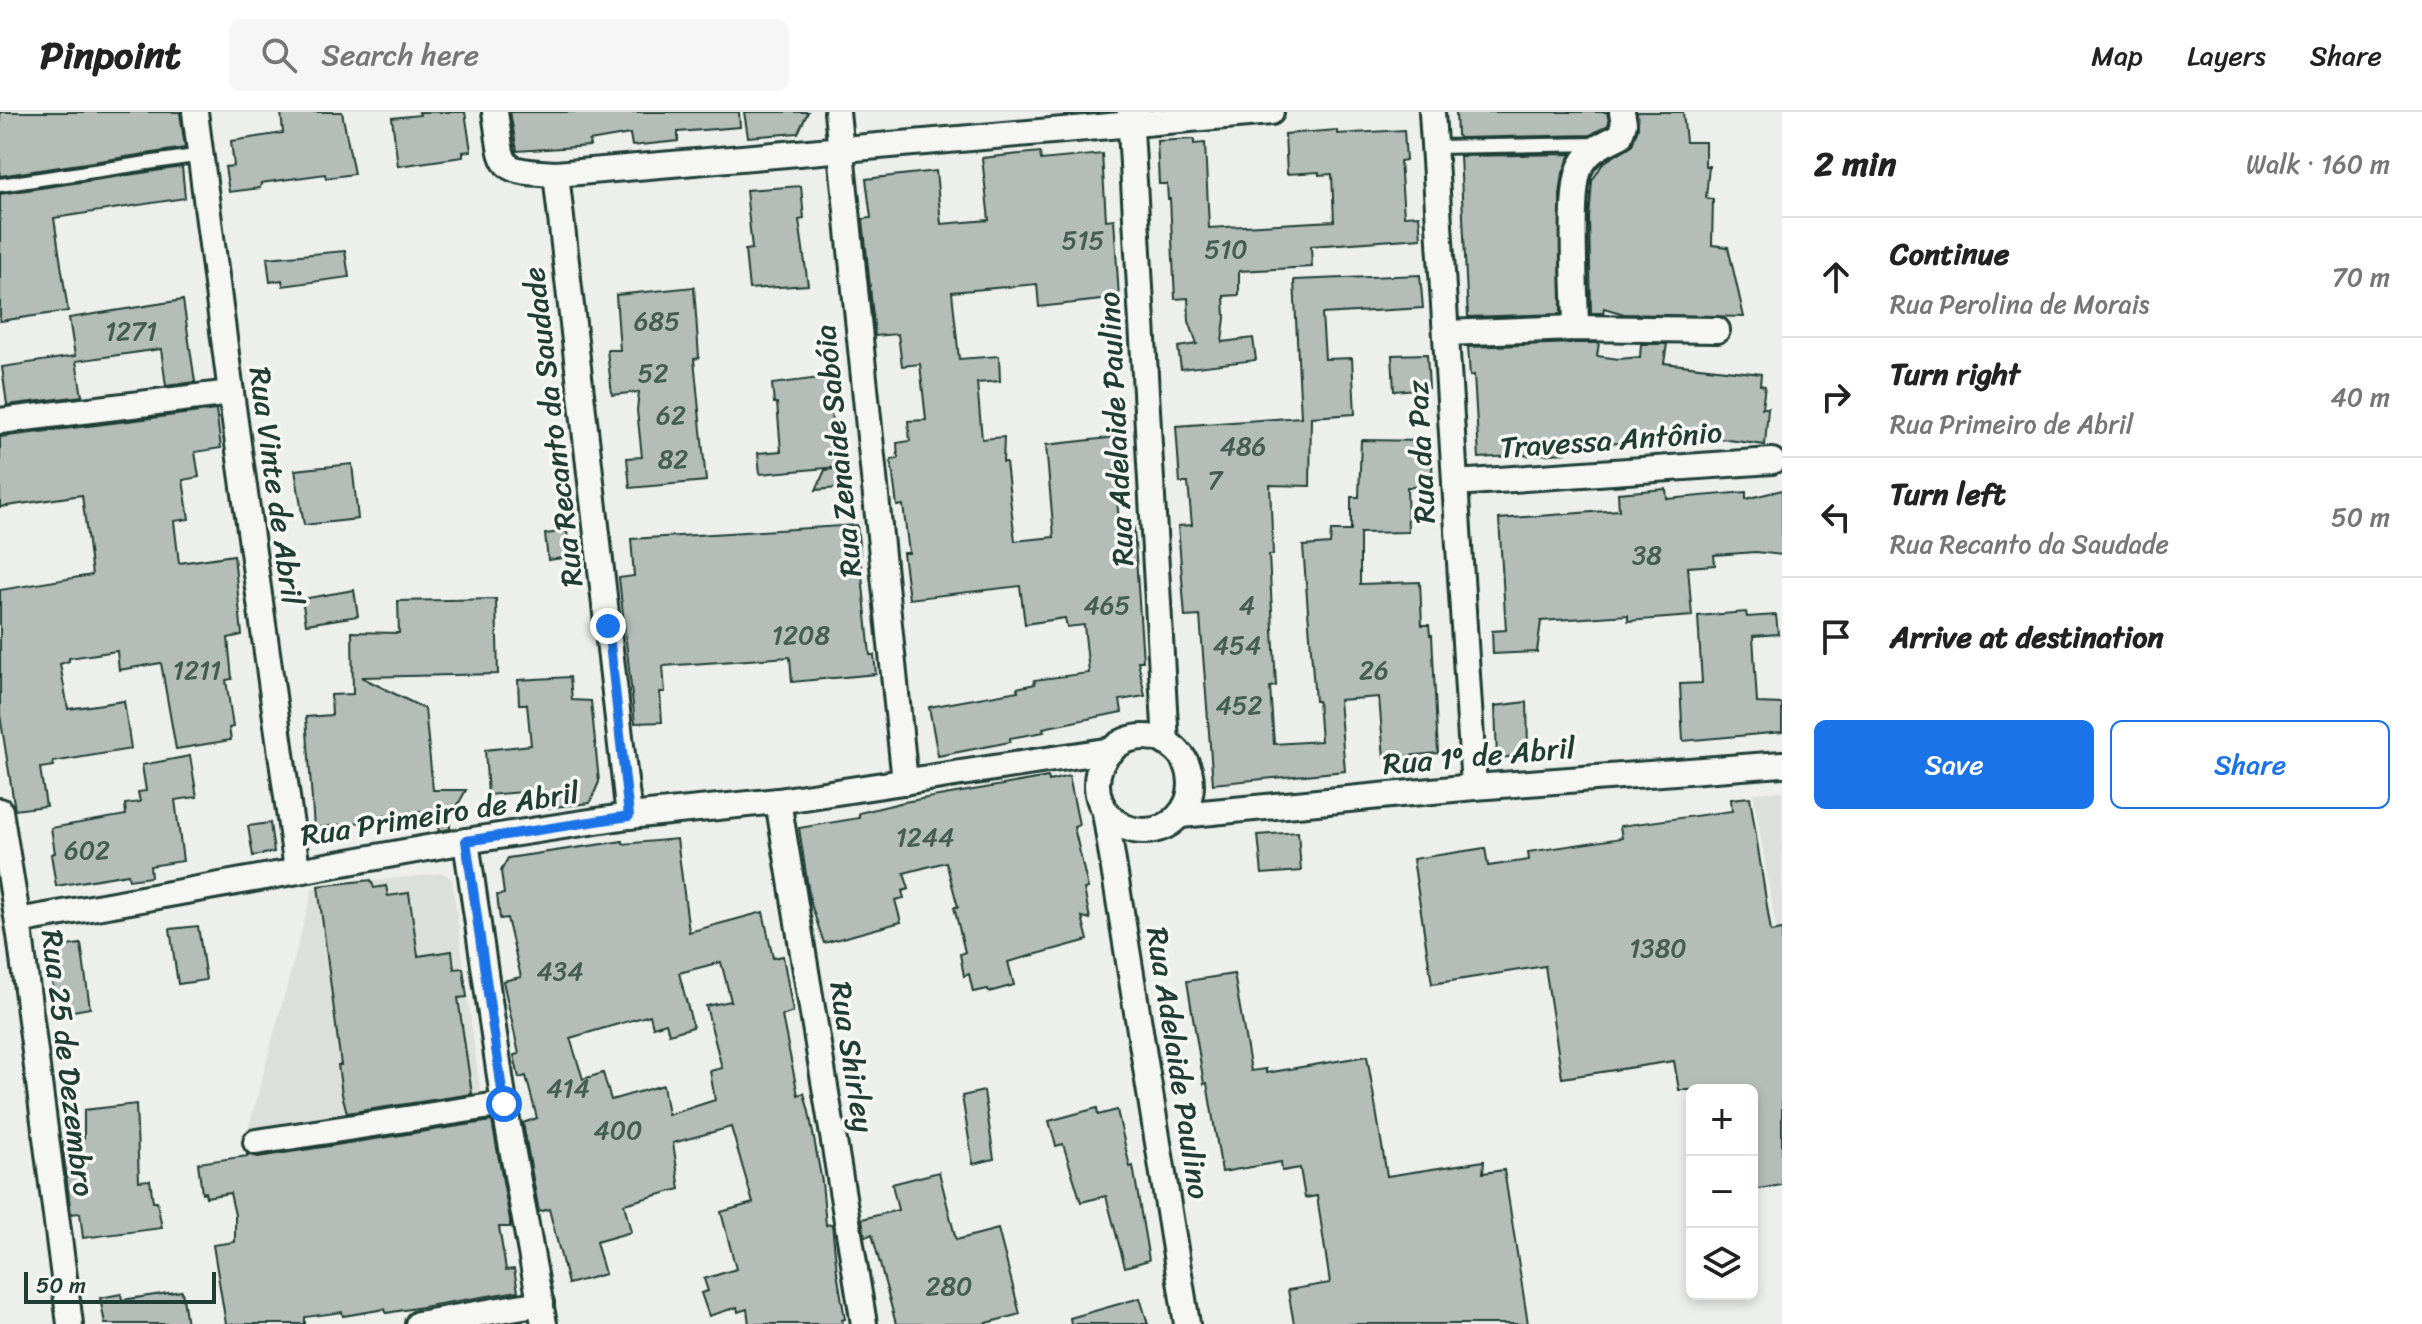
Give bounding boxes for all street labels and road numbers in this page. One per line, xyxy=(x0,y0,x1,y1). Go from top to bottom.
street label: Rua Recanto da Saudade xyxy=(507,264,599,590)
street label: Rua Adelaide Paulino xyxy=(1082,290,1150,568)
street label: Rua Zenaide Sabóia xyxy=(798,322,878,580)
street label: Rua Vinte de Abril xyxy=(233,363,320,609)
street label: Rua da Paz xyxy=(1390,378,1452,525)
street label: Travessa Antônio xyxy=(1498,405,1724,475)
street label: Rua 1º de Abril xyxy=(1381,721,1579,791)
street label: Rua Primeiro de Abril xyxy=(297,765,584,863)
street label: Rua Adelaide Paulino xyxy=(1130,923,1226,1203)
street label: Rua 25 de Dezembro xyxy=(25,927,111,1200)
street label: Rua Shirley xyxy=(813,978,891,1137)

